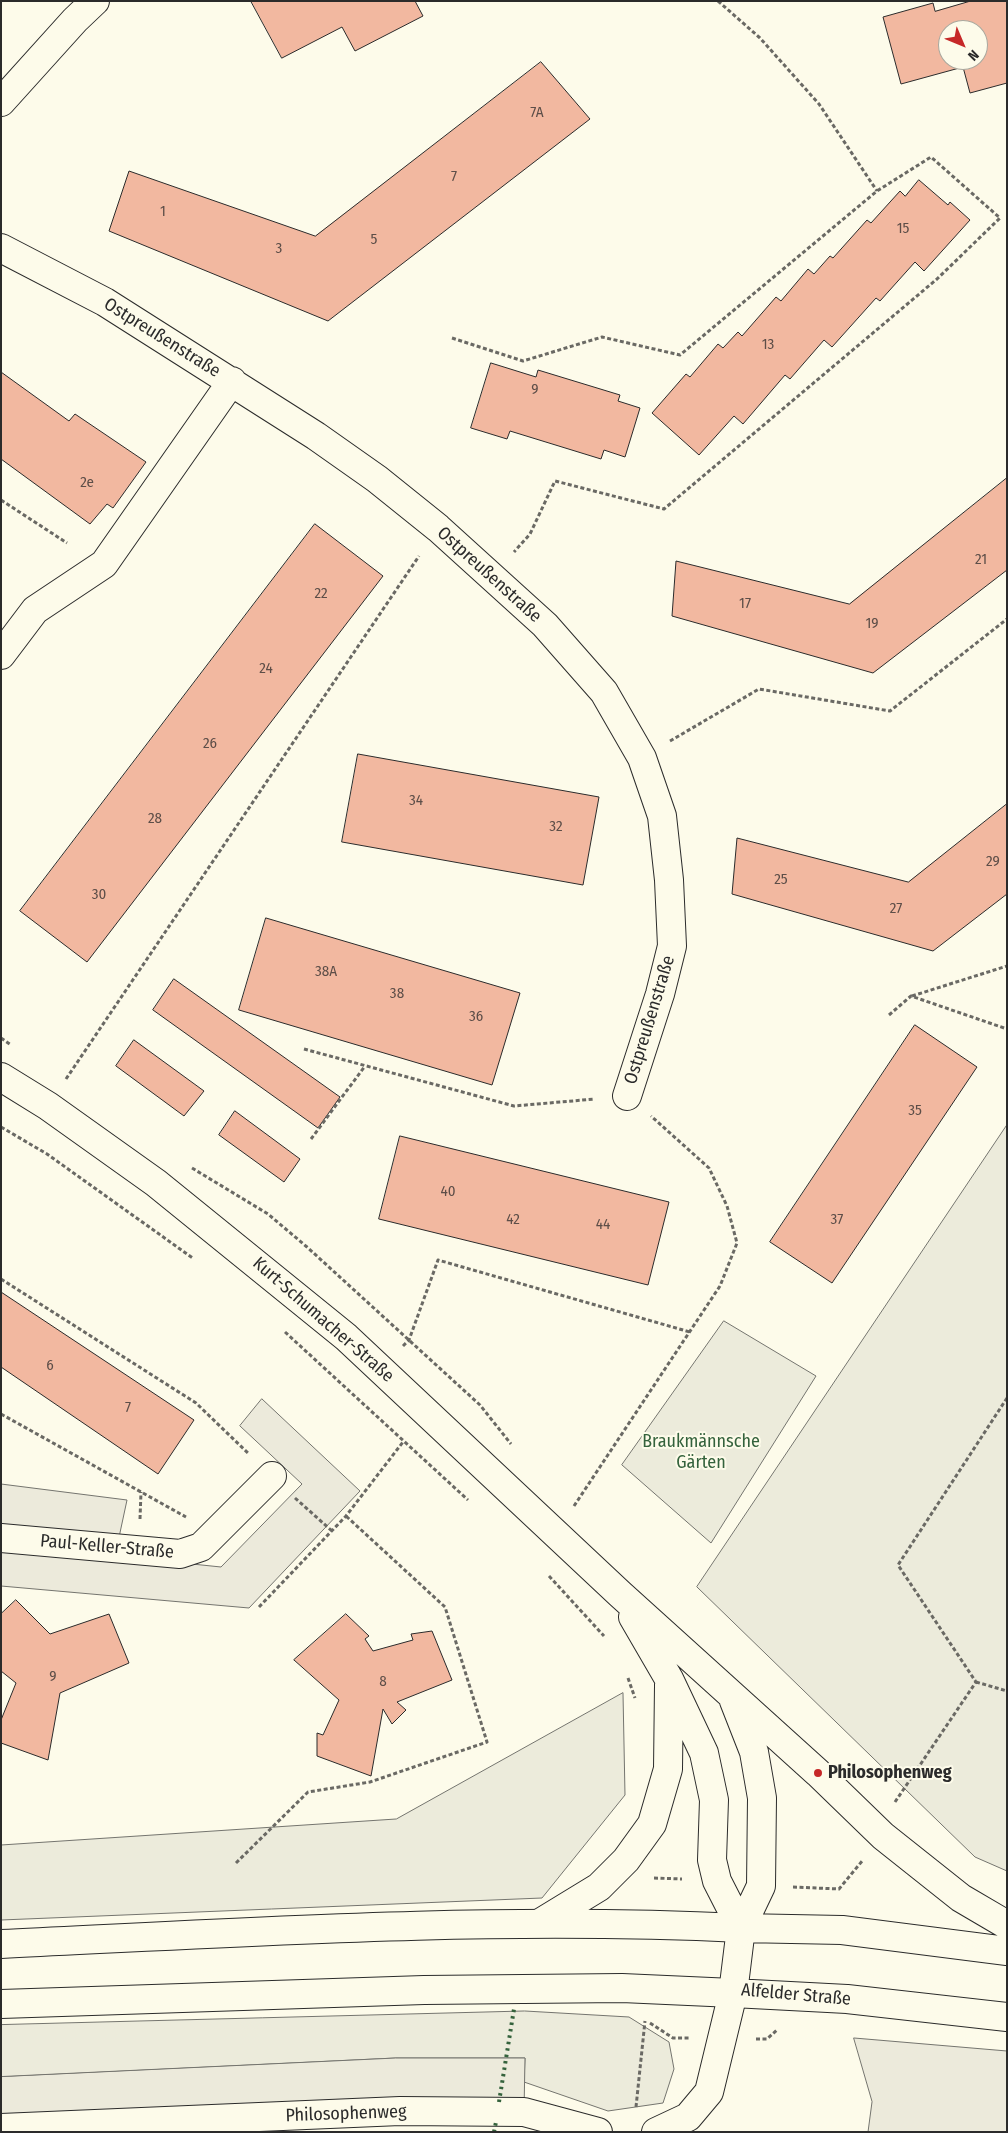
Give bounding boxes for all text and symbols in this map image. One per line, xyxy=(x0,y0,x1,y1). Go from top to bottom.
north arrow xyxy=(938,20,988,70)
text: N xyxy=(964,46,982,64)
house number: 7A xyxy=(530,104,544,122)
house number: 7 xyxy=(451,168,457,186)
house number: 1 xyxy=(160,203,166,221)
house number: 15 xyxy=(897,220,909,238)
house number: 5 xyxy=(371,231,377,249)
house number: 3 xyxy=(276,240,282,258)
street label: Ostpreußenstraße xyxy=(100,294,224,382)
house number: 13 xyxy=(762,336,774,354)
house number: 9 xyxy=(531,381,539,399)
house number: 2e xyxy=(80,474,94,492)
street label: Ostpreußenstraße xyxy=(432,522,546,628)
house number: 21 xyxy=(975,551,987,569)
house number: 22 xyxy=(314,585,328,603)
house number: 17 xyxy=(739,595,751,613)
house number: 19 xyxy=(865,615,879,633)
house number: 24 xyxy=(259,660,273,678)
house number: 26 xyxy=(203,735,217,753)
house number: 34 xyxy=(409,792,423,810)
house number: 28 xyxy=(148,810,162,828)
house number: 32 xyxy=(549,818,563,836)
house number: 29 xyxy=(986,853,1000,871)
house number: 25 xyxy=(774,871,788,889)
house number: 30 xyxy=(92,886,106,904)
house number: 27 xyxy=(890,900,902,918)
street label: Ostpreußenstraße xyxy=(620,953,680,1087)
house number: 38A xyxy=(315,963,337,981)
house number: 38 xyxy=(390,985,404,1003)
house number: 36 xyxy=(469,1008,483,1026)
house number: 35 xyxy=(908,1102,922,1120)
house number: 40 xyxy=(440,1183,456,1201)
house number: 42 xyxy=(506,1211,520,1229)
house number: 37 xyxy=(831,1211,843,1229)
house number: 44 xyxy=(596,1216,610,1234)
street label: Kurt-Schumacher-Straße xyxy=(248,1253,398,1387)
house number: 6 xyxy=(46,1357,54,1375)
house number: 7 xyxy=(125,1399,131,1417)
park label: Braukmännsche Gärten xyxy=(642,1431,760,1474)
street label: Paul-Keller-Straße xyxy=(39,1530,175,1564)
house number: 9 xyxy=(49,1668,57,1686)
house number: 8 xyxy=(379,1673,387,1691)
place label: Philosophenweg xyxy=(828,1762,952,1784)
marker: Philosophenweg xyxy=(812,1767,824,1779)
street label: Alfelder Straße xyxy=(740,1979,852,2011)
street label: Philosophenweg xyxy=(285,2101,407,2127)

